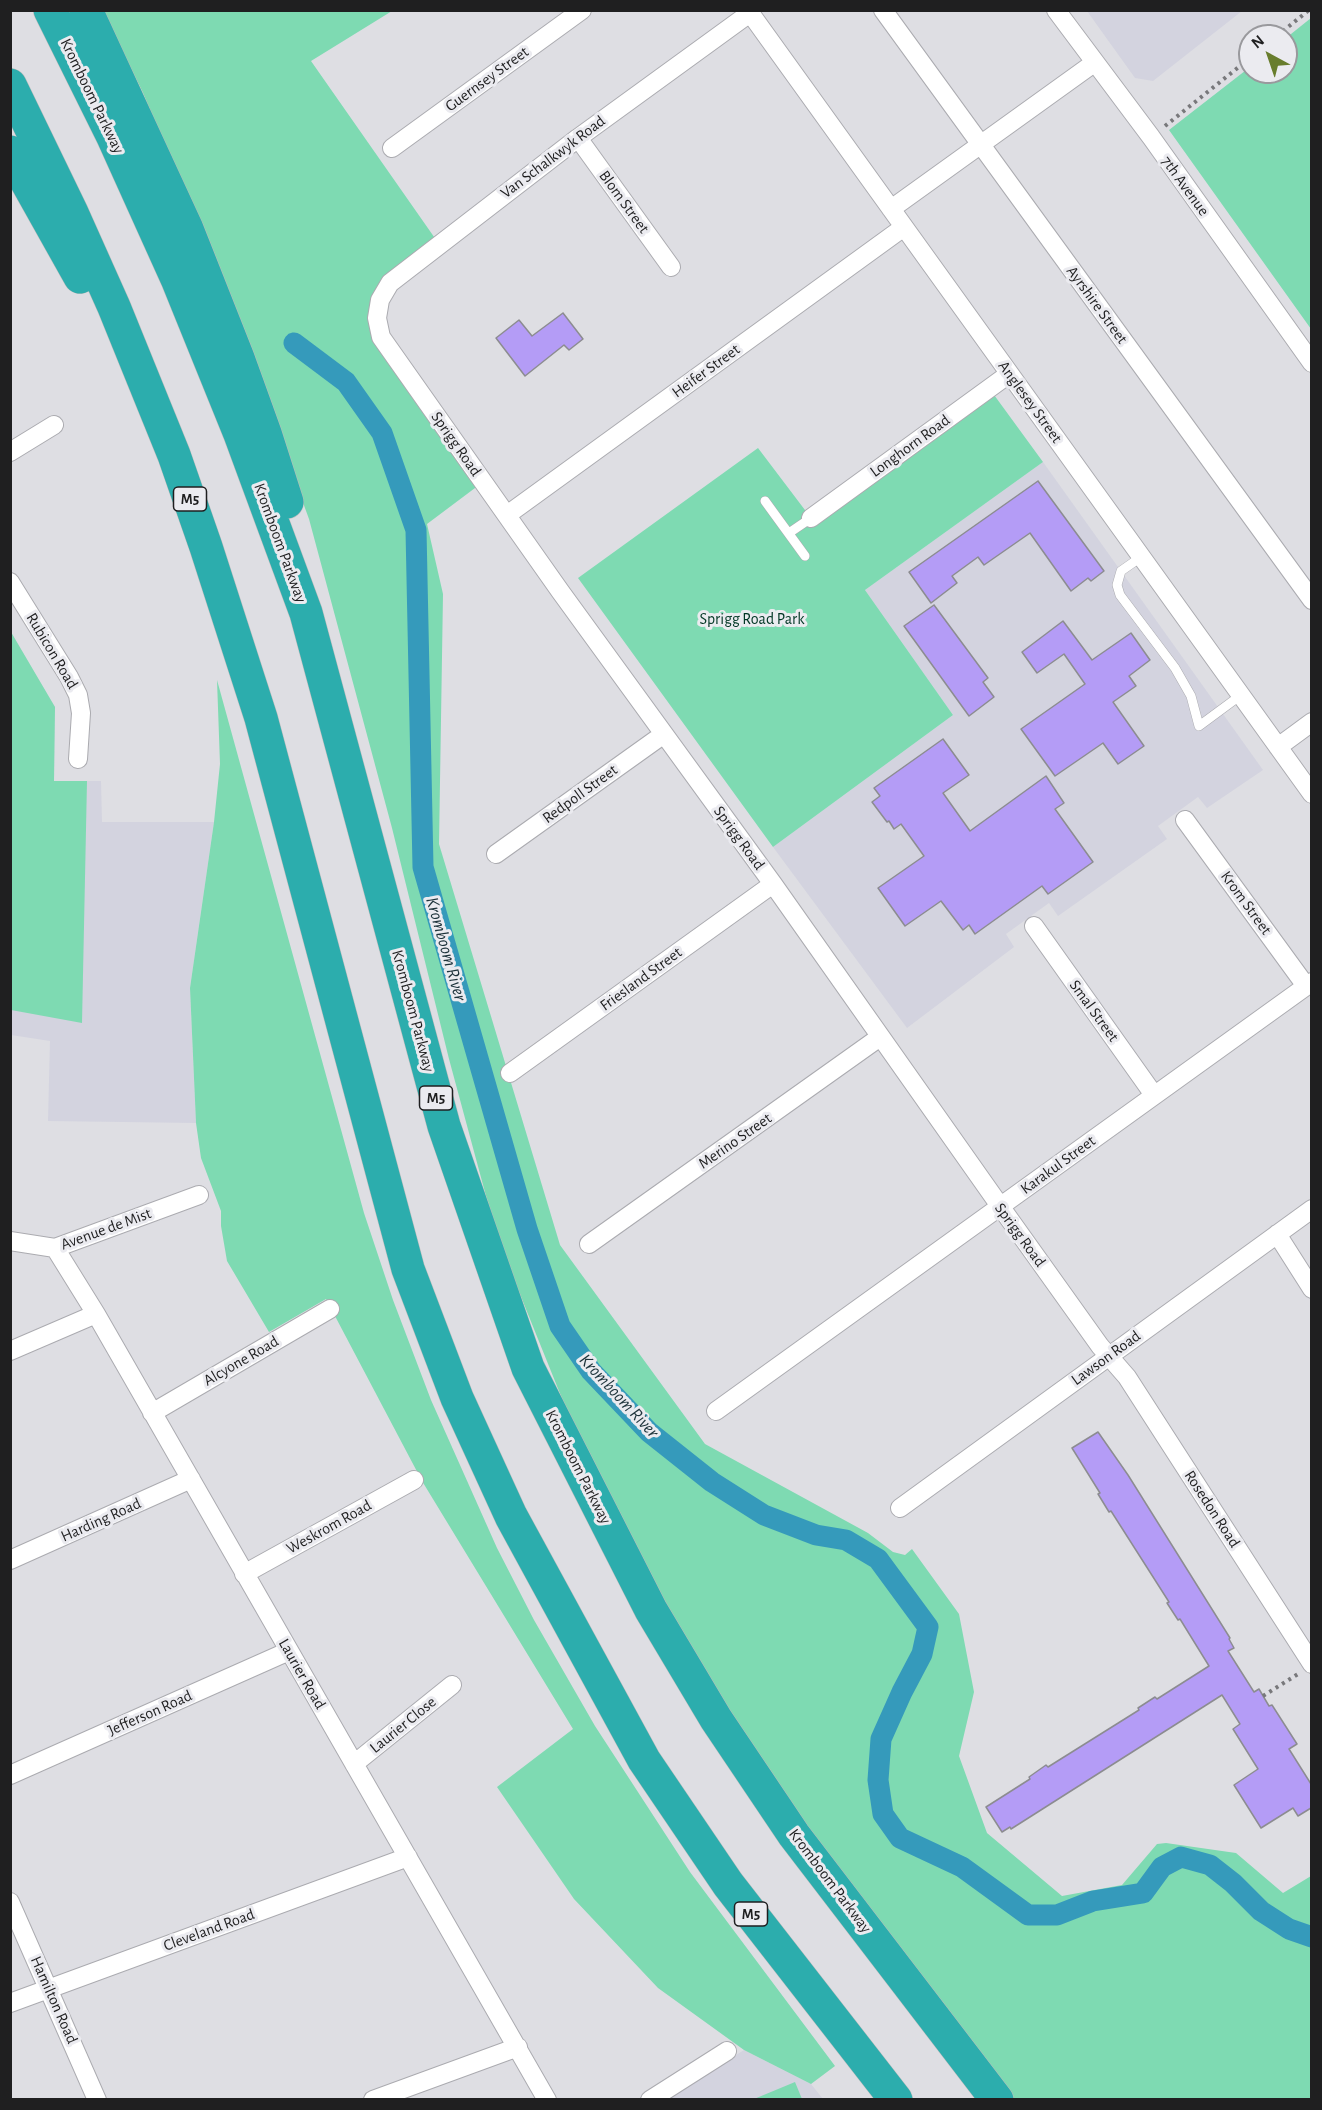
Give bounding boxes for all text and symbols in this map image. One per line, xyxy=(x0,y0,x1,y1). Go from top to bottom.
north arrow xyxy=(1238,24,1298,84)
text: N xyxy=(1248,32,1267,51)
street label: Kromboom Parkway xyxy=(56,35,128,157)
street label: Guernsey Street xyxy=(441,42,533,116)
street label: Van Schalkwyk Road xyxy=(497,111,609,203)
street label: 7th Avenue xyxy=(1157,152,1213,220)
street label: Blom Street xyxy=(595,167,653,237)
street label: Ayrshire Street xyxy=(1062,262,1132,348)
street label: Heifer Street xyxy=(668,340,744,402)
street label: Anglesey Street xyxy=(994,357,1066,447)
street label: Sprigg Road xyxy=(427,408,485,480)
street label: Longhorn Road xyxy=(866,411,954,481)
street label: Kromboom Parkway xyxy=(249,481,311,605)
road number: M5 xyxy=(174,487,207,511)
street label: Rubicon Road xyxy=(22,609,82,693)
park label: Sprigg Road Park xyxy=(700,609,804,629)
street label: Redpoll Street xyxy=(539,760,621,828)
street label: Sprigg Road xyxy=(709,802,769,874)
street label: Krom Street xyxy=(1216,867,1276,939)
water label: Kromboom River xyxy=(421,895,471,1003)
street label: Friesland Street xyxy=(596,943,686,1015)
street label: Kromboom Parkway xyxy=(387,948,439,1074)
street label: Smal Street xyxy=(1065,976,1123,1046)
road number: M5 xyxy=(420,1086,452,1110)
street label: Merino Street xyxy=(695,1109,775,1173)
street label: Karakul Street xyxy=(1017,1131,1099,1199)
street label: Sprigg Road xyxy=(990,1199,1050,1271)
street label: Avenue de Mist xyxy=(58,1204,154,1254)
street label: Lawson Road xyxy=(1068,1326,1144,1390)
street label: Alcyone Road xyxy=(200,1332,282,1390)
water label: Kromboom River xyxy=(575,1350,663,1442)
street label: Kromboom Parkway xyxy=(541,1407,615,1527)
street label: Rosedon Road xyxy=(1180,1467,1244,1551)
street label: Harding Road xyxy=(58,1494,144,1546)
street label: Weskrom Road xyxy=(283,1496,375,1558)
street label: Laurier Road xyxy=(274,1635,330,1713)
street label: Jefferson Road xyxy=(105,1686,195,1740)
street label: Laurier Close xyxy=(366,1692,440,1758)
street label: Kromboom Parkway xyxy=(785,1825,875,1937)
road number: M5 xyxy=(734,1902,768,1926)
street label: Cleveland Road xyxy=(161,1905,257,1955)
street label: Hamilton Road xyxy=(26,1953,82,2047)

